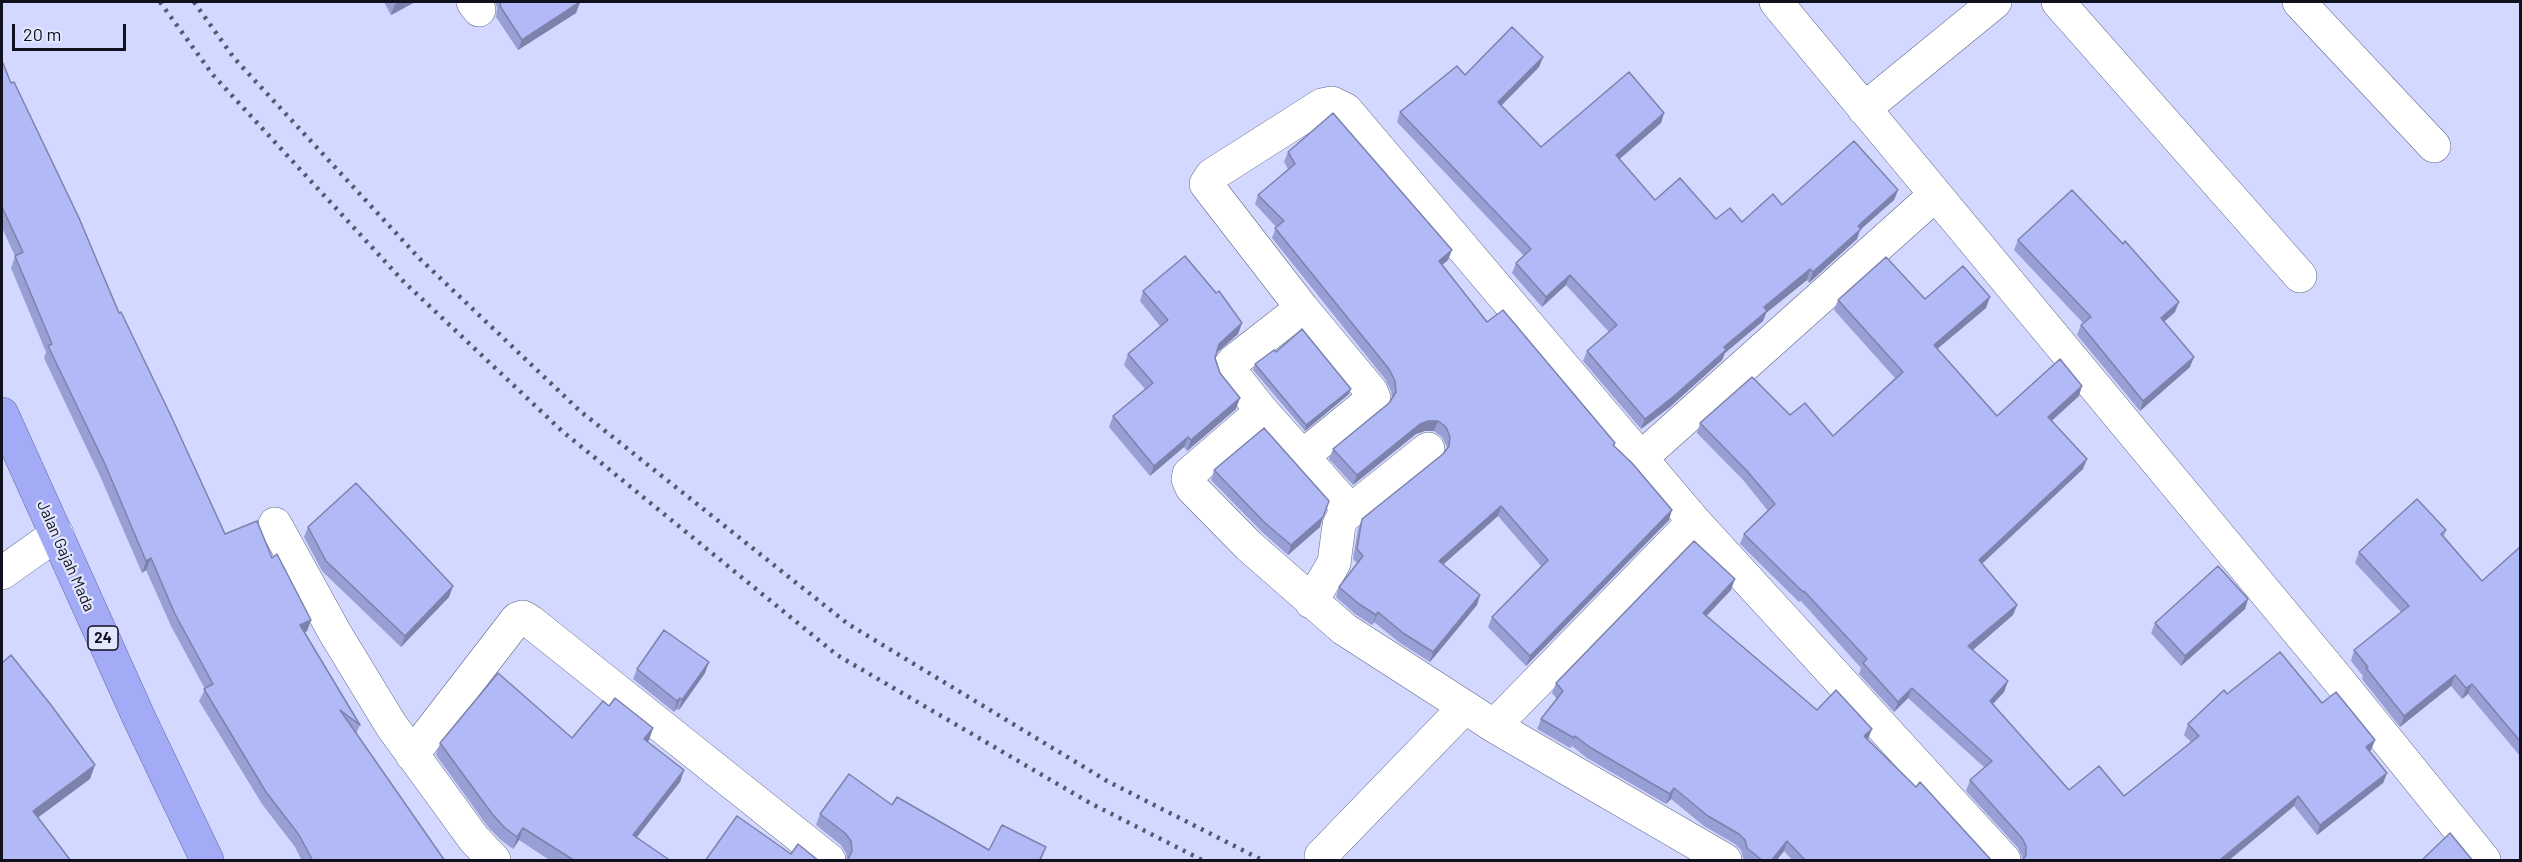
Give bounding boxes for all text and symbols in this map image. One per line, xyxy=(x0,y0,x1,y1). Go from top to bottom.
scale bar xyxy=(15,12,129,50)
text: 20 m xyxy=(23,23,61,45)
street label: Jalan Gajah Mada xyxy=(33,498,99,614)
road number: 24 xyxy=(88,626,118,650)

